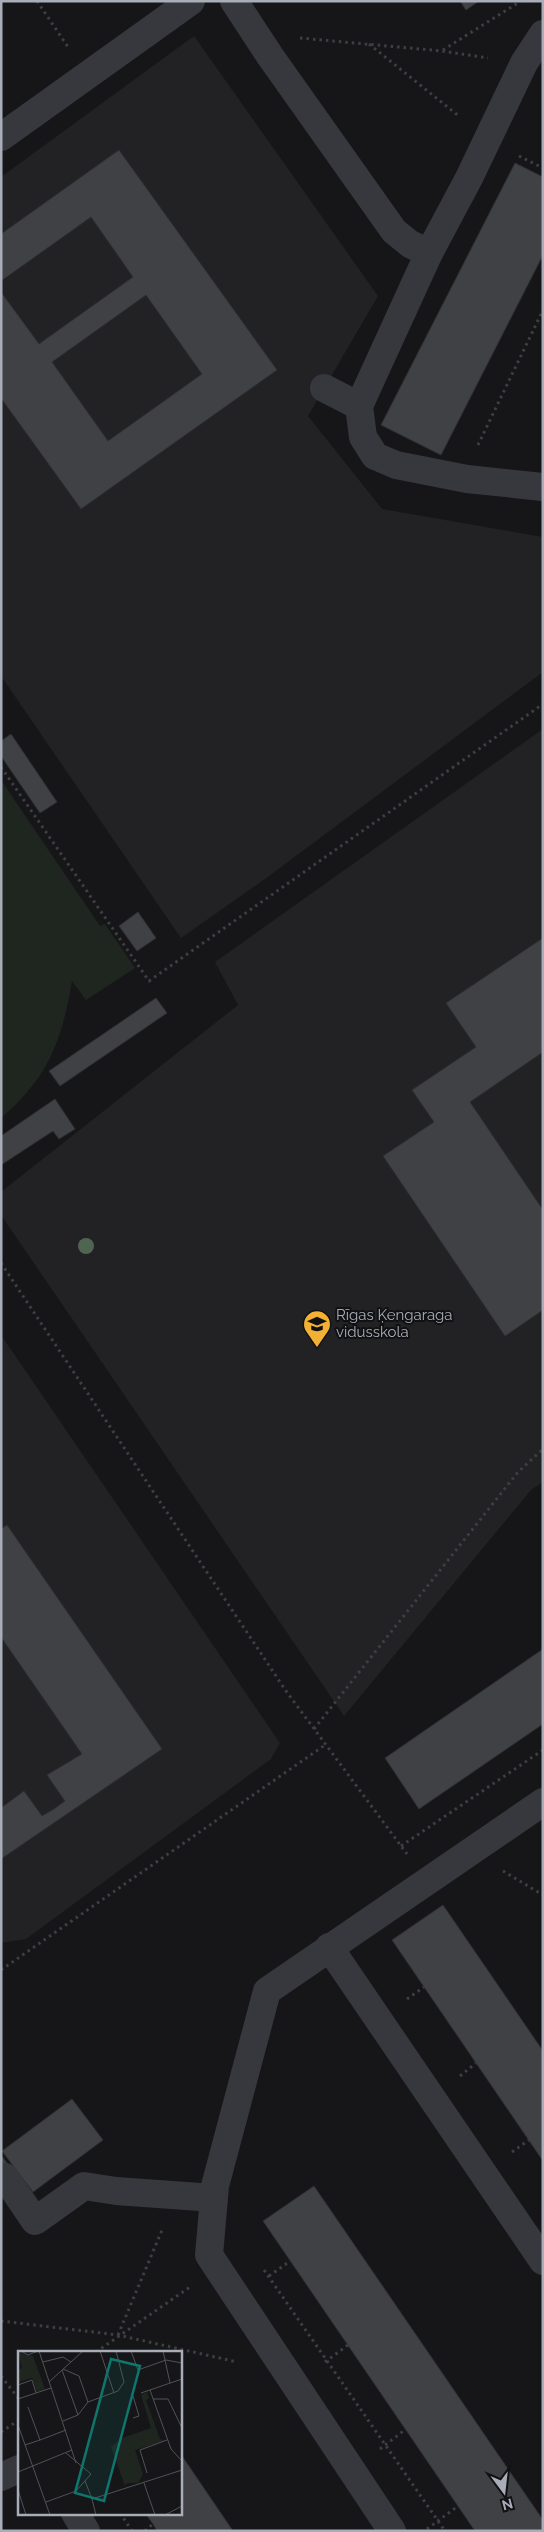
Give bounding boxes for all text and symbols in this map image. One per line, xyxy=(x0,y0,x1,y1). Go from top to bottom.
place label: Rīgas Ķengaraga vidusskola xyxy=(336,1306,453,1341)
school or university icon: Rīgas Ķengaraga vidusskola xyxy=(302,1309,332,1348)
inset map xyxy=(18,2351,181,2514)
north arrow xyxy=(479,2467,529,2517)
text: N xyxy=(500,2495,515,2514)

